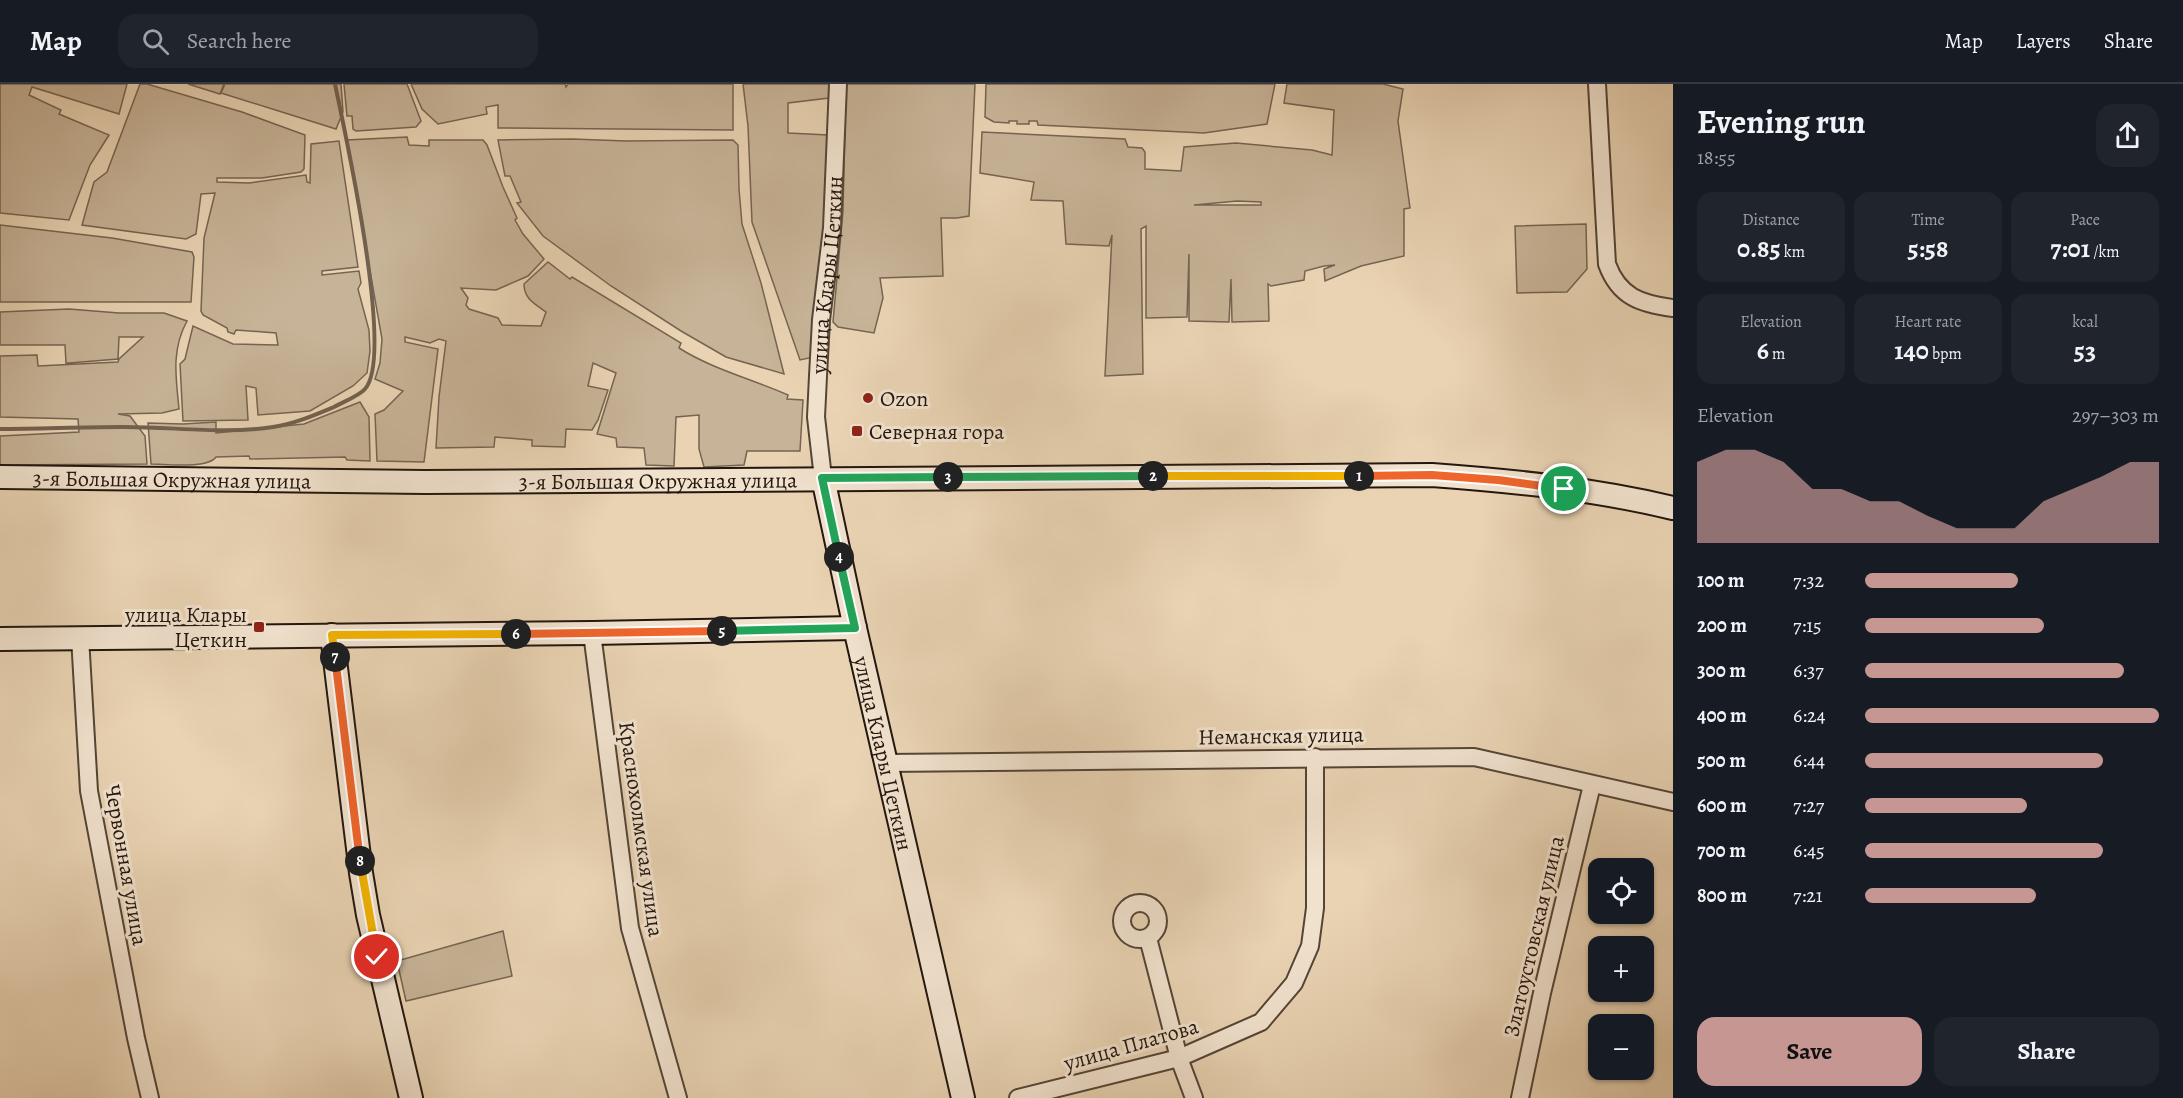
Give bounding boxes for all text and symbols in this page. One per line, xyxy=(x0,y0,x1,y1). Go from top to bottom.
search box xyxy=(118,14,538,68)
text: Map xyxy=(30,22,82,60)
icon: search xyxy=(139,25,172,58)
text: Search here xyxy=(187,26,291,56)
text: Map xyxy=(1944,27,1983,55)
text: Layers xyxy=(2016,27,2071,55)
text: Share xyxy=(2104,27,2153,55)
text: Evening run xyxy=(1697,99,1866,144)
button: share xyxy=(2096,104,2159,167)
text: 18:55 xyxy=(1697,144,1736,171)
street label: улица Клары Цеткин xyxy=(804,175,850,376)
text: Distance xyxy=(1742,209,1800,231)
text: Time xyxy=(1911,209,1945,231)
text: Pace xyxy=(2070,209,2100,231)
text: 0.85 xyxy=(1737,231,1781,266)
text: 5:58 xyxy=(1908,231,1948,266)
text: 7:01 xyxy=(2050,231,2090,266)
text: km xyxy=(1781,241,1805,263)
text: /km xyxy=(2090,241,2120,263)
text: Elevation xyxy=(1740,311,1802,333)
text: Heart rate xyxy=(1895,311,1961,333)
text: kcal xyxy=(2072,311,2098,333)
text: 6 xyxy=(1757,333,1769,368)
text: 140 xyxy=(1894,333,1929,368)
text: 53 xyxy=(2074,333,2096,368)
text: m xyxy=(1769,343,1785,365)
text: bpm xyxy=(1929,343,1962,365)
place label: Ozon xyxy=(880,384,928,414)
marker: Ozon xyxy=(861,391,875,405)
text: Elevation xyxy=(1697,402,1774,429)
text: 297–303 m xyxy=(2072,402,2159,429)
place label: Северная гора xyxy=(869,417,1005,447)
marker: Северная гора xyxy=(850,424,864,438)
pin: 2 xyxy=(1138,461,1168,491)
pin: 1 xyxy=(1344,461,1374,491)
pin: 3 xyxy=(933,462,963,492)
street label: 3-я Большая Окружная улица xyxy=(32,463,312,497)
pin xyxy=(1538,463,1589,514)
street label: 3-я Большая Окружная улица xyxy=(519,465,798,497)
text: 2 xyxy=(1149,465,1157,487)
text: 1 xyxy=(1356,465,1362,487)
text: 3 xyxy=(945,466,951,488)
icon: arrive xyxy=(1547,472,1580,505)
pin: 4 xyxy=(824,542,854,572)
text: 4 xyxy=(835,546,843,568)
text: 100 m xyxy=(1697,567,1745,594)
text: 7:32 xyxy=(1793,567,1824,594)
place label: улица Клары Цеткин xyxy=(124,600,247,655)
text: 200 m xyxy=(1697,612,1747,639)
text: 7:15 xyxy=(1793,612,1822,639)
pin: 5 xyxy=(707,616,737,646)
pin: 6 xyxy=(501,619,531,649)
marker: улица Клары Цеткин xyxy=(252,620,266,634)
text: 5 xyxy=(719,620,725,642)
text: 6 xyxy=(512,623,520,645)
pin: 7 xyxy=(320,642,350,672)
text: 7 xyxy=(332,646,338,668)
street label: улица Клары Цеткин xyxy=(846,652,920,854)
text: 300 m xyxy=(1697,657,1746,684)
text: 6:37 xyxy=(1793,657,1824,684)
text: 400 m xyxy=(1697,702,1747,729)
text: 6:24 xyxy=(1793,702,1826,729)
street label: Краснохолмская улица xyxy=(611,719,671,940)
street label: Неманская улица xyxy=(1198,720,1365,752)
text: 500 m xyxy=(1697,747,1746,774)
text: 6:44 xyxy=(1793,747,1825,774)
street label: Червонная улица xyxy=(97,782,155,949)
text: 600 m xyxy=(1697,792,1747,819)
text: 7:27 xyxy=(1793,792,1824,819)
street label: Златоустовская улица xyxy=(1496,832,1572,1040)
text: 700 m xyxy=(1697,837,1746,864)
text: 6:45 xyxy=(1793,837,1825,864)
pin: 8 xyxy=(345,846,375,876)
text: 8 xyxy=(356,850,364,872)
map controls xyxy=(1588,858,1654,1080)
button: locate xyxy=(1588,858,1654,924)
text: 800 m xyxy=(1697,882,1747,909)
text: 7:21 xyxy=(1793,882,1823,909)
pin xyxy=(351,931,402,982)
button: + xyxy=(1588,936,1654,1002)
icon: check xyxy=(360,940,393,973)
street label: улица Платова xyxy=(1060,1011,1203,1079)
button: − xyxy=(1588,1014,1654,1080)
button: Save xyxy=(1697,1017,1922,1086)
button: Share xyxy=(1934,1017,2159,1086)

